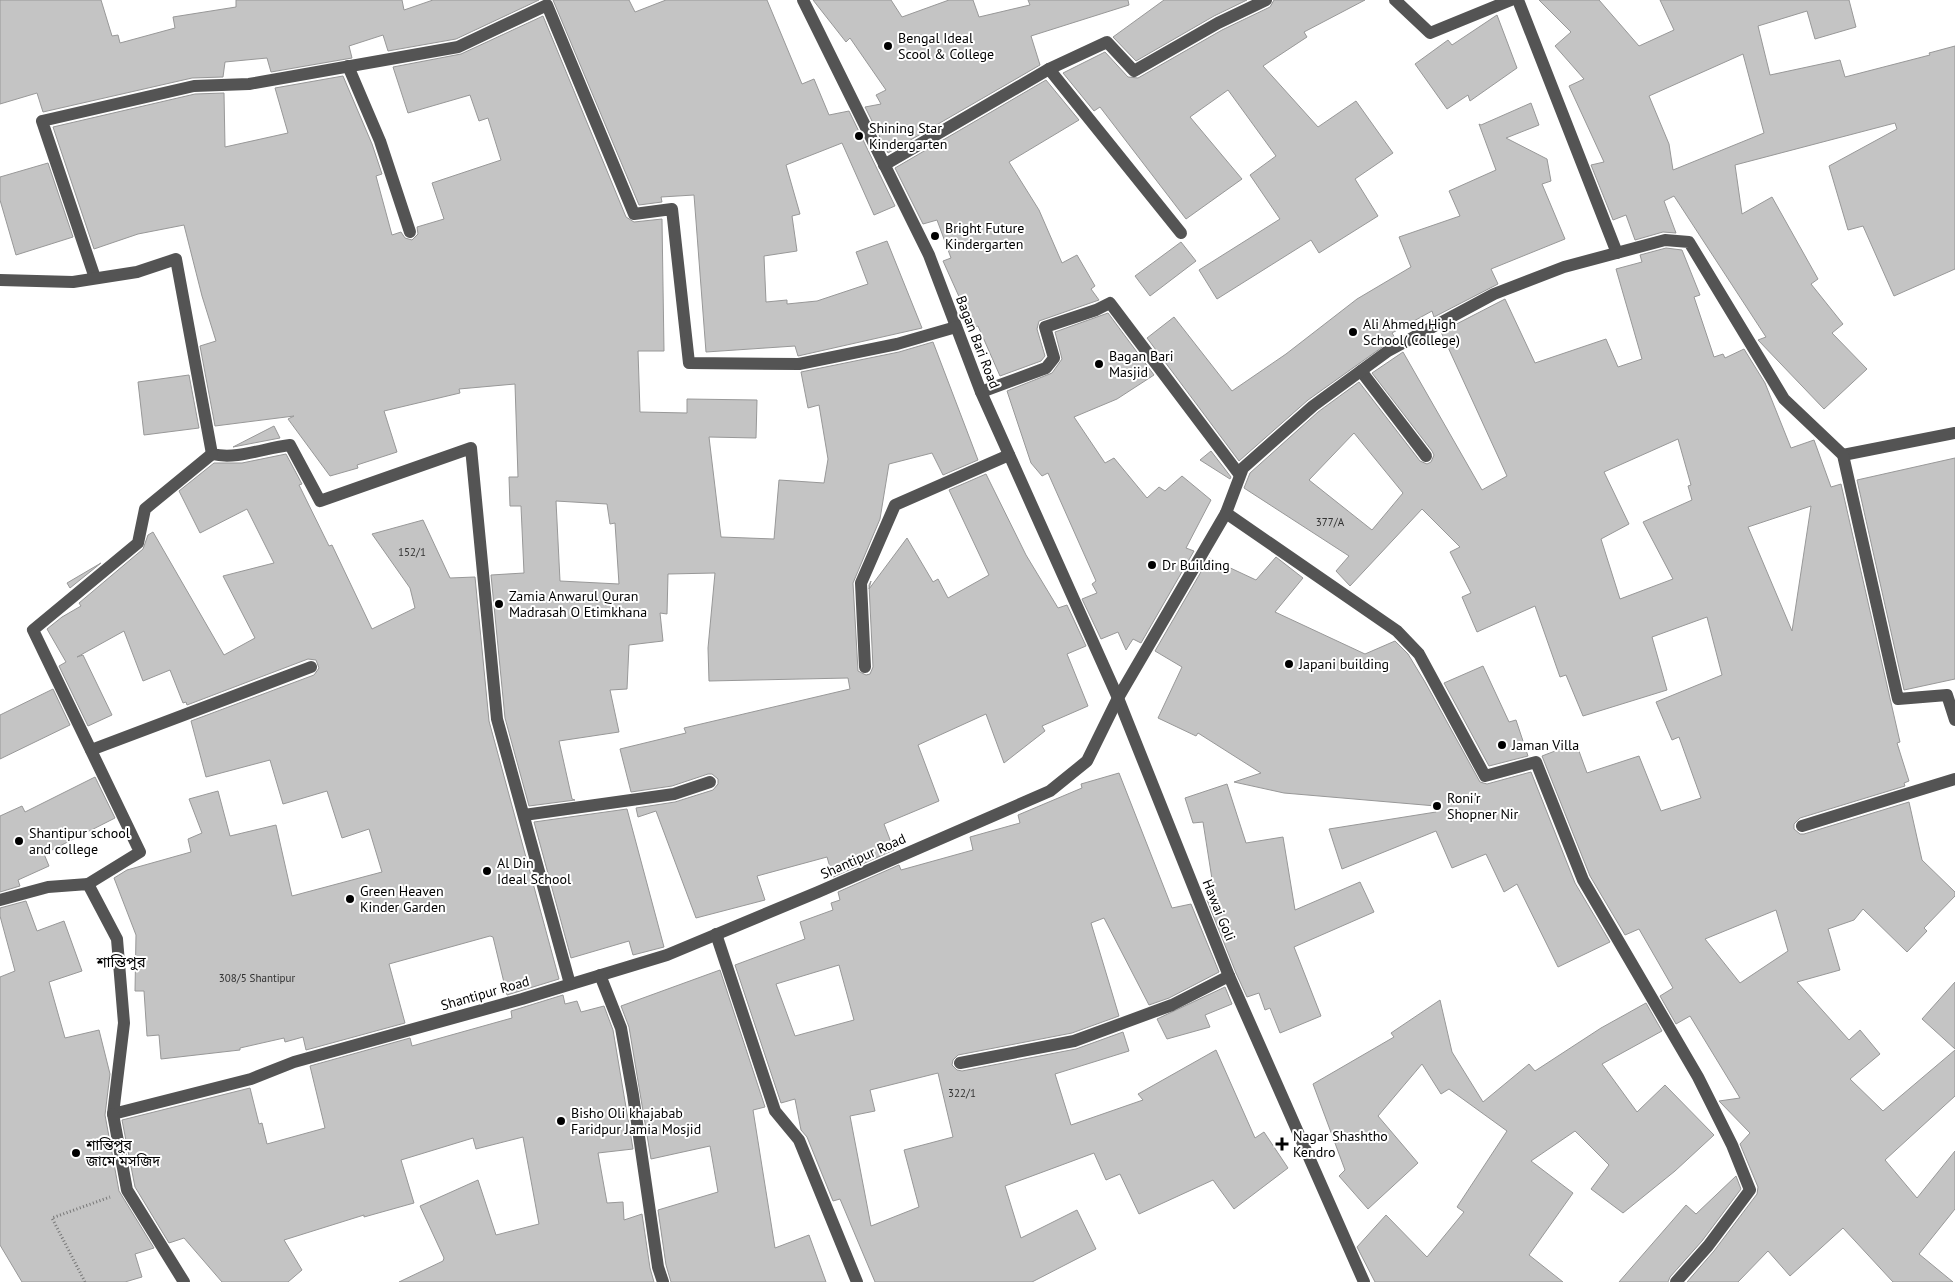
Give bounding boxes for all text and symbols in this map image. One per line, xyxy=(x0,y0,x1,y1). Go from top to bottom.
place label: Bengal Ideal Scool & College xyxy=(898,29,994,63)
marker: Bengal Ideal Scool & College xyxy=(882,40,894,52)
place label: Shining Star Kindergarten xyxy=(869,119,947,153)
marker: Shining Star Kindergarten xyxy=(853,130,865,142)
place label: Bright Future Kindergarten xyxy=(945,219,1024,253)
marker: Bright Future Kindergarten xyxy=(929,230,941,242)
street label: Bagan Bari Road xyxy=(952,293,1004,391)
place label: Ali Ahmed High School( College) xyxy=(1363,315,1460,349)
marker: Ali Ahmed High School( College) xyxy=(1347,326,1359,338)
place label: Bagan Bari Masjid xyxy=(1109,347,1174,381)
marker: Bagan Bari Masjid xyxy=(1093,358,1105,370)
house number: 377/A xyxy=(1316,515,1345,529)
house number: 152/1 xyxy=(398,545,426,559)
place label: Dr Building xyxy=(1162,556,1230,574)
marker: Dr Building xyxy=(1146,559,1158,571)
place label: Zamia Anwarul Quran Madrasah O Etimkhana xyxy=(509,587,647,621)
marker: Zamia Anwarul Quran Madrasah O Etimkhana xyxy=(493,598,505,610)
place label: Japani building xyxy=(1298,655,1389,673)
marker: Japani building xyxy=(1283,658,1295,670)
place label: Jaman Villa xyxy=(1511,736,1579,754)
marker: Jaman Villa xyxy=(1496,739,1508,751)
place label: Roni'r Shopner Nir xyxy=(1447,789,1519,823)
marker: Roni'r Shopner Nir xyxy=(1431,800,1443,812)
place label: Shantipur school and college xyxy=(29,824,130,858)
street label: Shantipur Road xyxy=(818,829,908,883)
marker: Shantipur school and college xyxy=(13,835,25,847)
place label: Al Din Ideal School xyxy=(497,854,571,888)
marker: Al Din Ideal School xyxy=(481,865,493,877)
street label: Hawai Goli xyxy=(1198,876,1240,944)
place label: Green Heaven Kinder Garden xyxy=(360,882,446,916)
marker: Green Heaven Kinder Garden xyxy=(344,893,356,905)
district label: শান্তিপুর xyxy=(95,952,147,971)
house number: 308/5 Shantipur xyxy=(219,971,295,985)
street label: Shantipur Road xyxy=(439,972,531,1014)
house number: 322/1 xyxy=(948,1086,976,1100)
place label: Bisho Oli khajabab Faridpur Jamia Mosjid xyxy=(571,1104,701,1138)
marker: Bisho Oli khajabab Faridpur Jamia Mosjid xyxy=(555,1115,567,1127)
place label: Nagar Shashtho Kendro xyxy=(1293,1127,1388,1161)
place label: শান্তিপুর জামে মসজিদ xyxy=(85,1136,160,1170)
marker: Nagar Shashtho Kendro xyxy=(1275,1137,1289,1151)
marker: শান্তিপুর জামে মসজিদ xyxy=(70,1147,82,1159)

